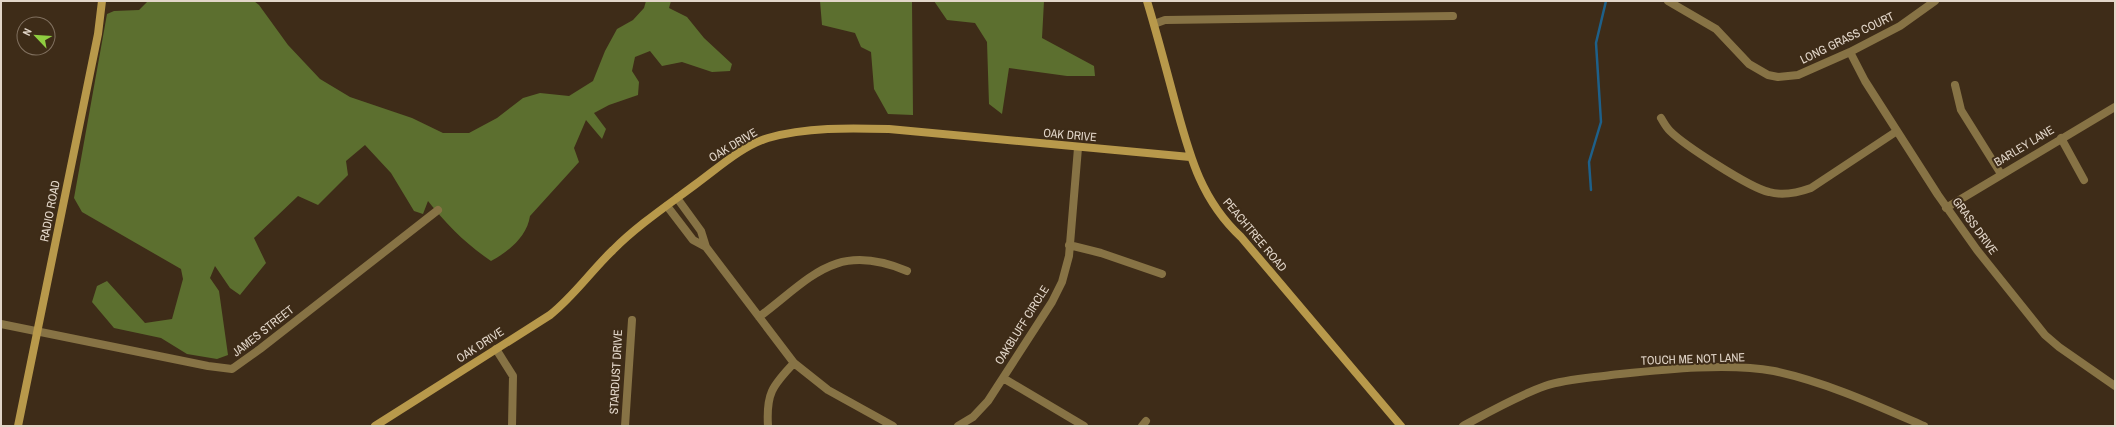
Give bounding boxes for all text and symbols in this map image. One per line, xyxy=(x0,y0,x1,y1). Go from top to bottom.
street label: LONG GRASS COURT xyxy=(1797,8,1897,68)
north arrow xyxy=(16,16,56,56)
text: N xyxy=(19,26,35,38)
street label: BARLEY LANE xyxy=(1991,122,2057,170)
street label: OAK DRIVE xyxy=(706,124,760,166)
street label: OAK DRIVE xyxy=(1043,125,1097,145)
street label: RADIO ROAD xyxy=(36,179,64,243)
street label: GRASS DRIVE xyxy=(1949,194,2001,258)
street label: PEACHTREE ROAD xyxy=(1220,195,1290,275)
street label: OAKBLUFF CIRCLE xyxy=(991,282,1053,368)
street label: JAMES STREET xyxy=(229,302,297,360)
street label: OAK DRIVE xyxy=(453,324,507,366)
street label: STARDUST DRIVE xyxy=(606,329,626,415)
street label: TOUCH ME NOT LANE xyxy=(1641,349,1745,369)

